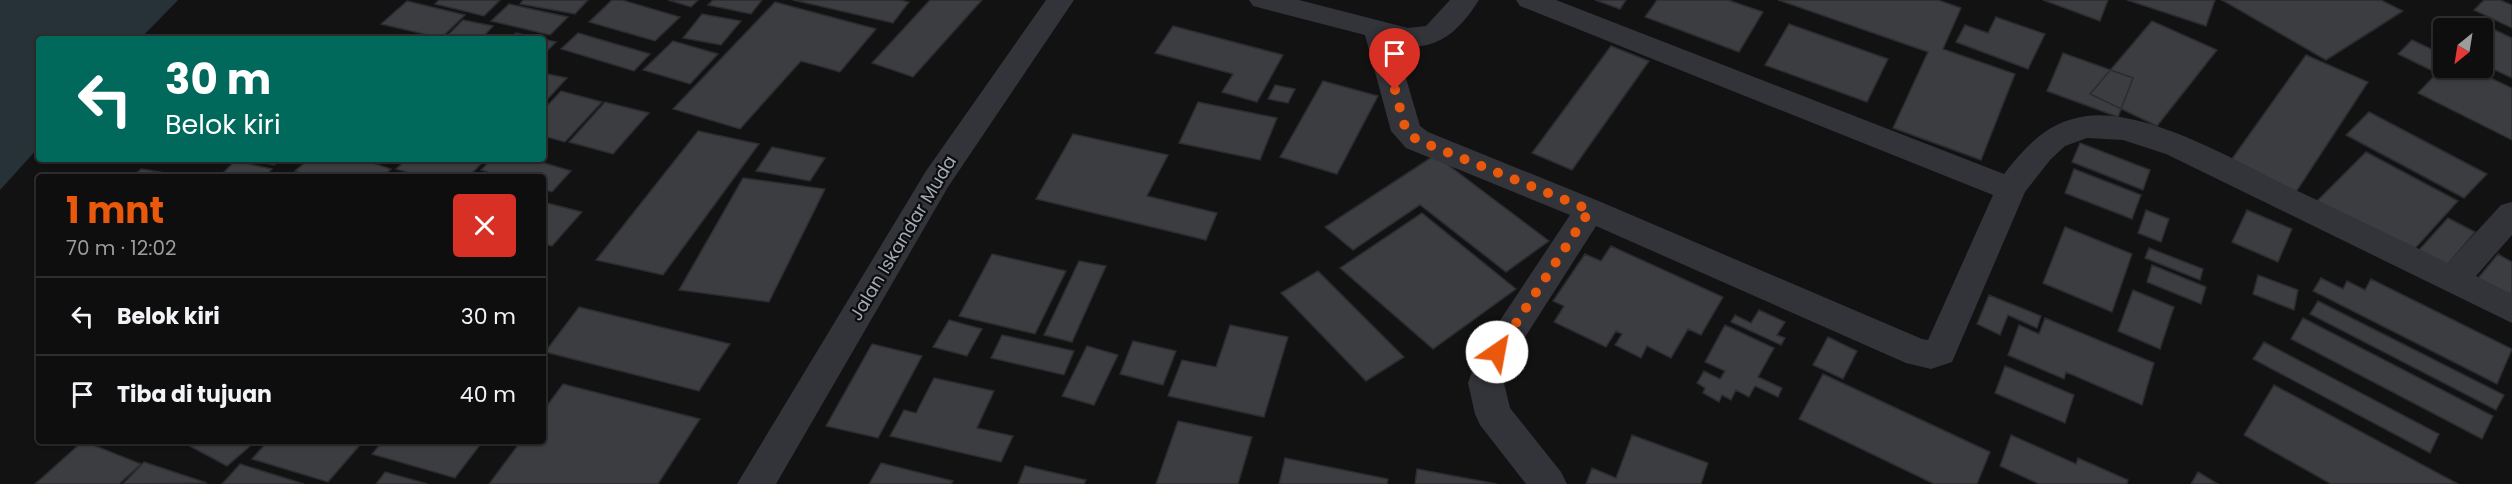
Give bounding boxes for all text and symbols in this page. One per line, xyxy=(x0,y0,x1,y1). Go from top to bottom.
north arrow xyxy=(2433,18,2493,78)
map controls xyxy=(2433,18,2493,78)
pin xyxy=(1369,28,1420,90)
icon: arrive xyxy=(1378,37,1411,70)
text: 30 m xyxy=(165,50,271,109)
icon: left xyxy=(66,60,144,138)
text: Belok kiri xyxy=(165,106,281,143)
street label: Jalan Iskandar Muda xyxy=(843,150,962,325)
text: 1 mnt xyxy=(66,185,164,236)
button: close xyxy=(453,194,516,257)
text: 70 m · 12:02 xyxy=(66,234,177,262)
icon: left xyxy=(66,300,99,333)
text: Belok kiri xyxy=(117,301,220,332)
text: 30 m xyxy=(461,301,516,332)
position arrow xyxy=(1465,320,1529,384)
icon: arrive xyxy=(66,378,99,411)
text: Tiba di tujuan xyxy=(117,379,272,410)
text: 40 m xyxy=(460,379,516,410)

